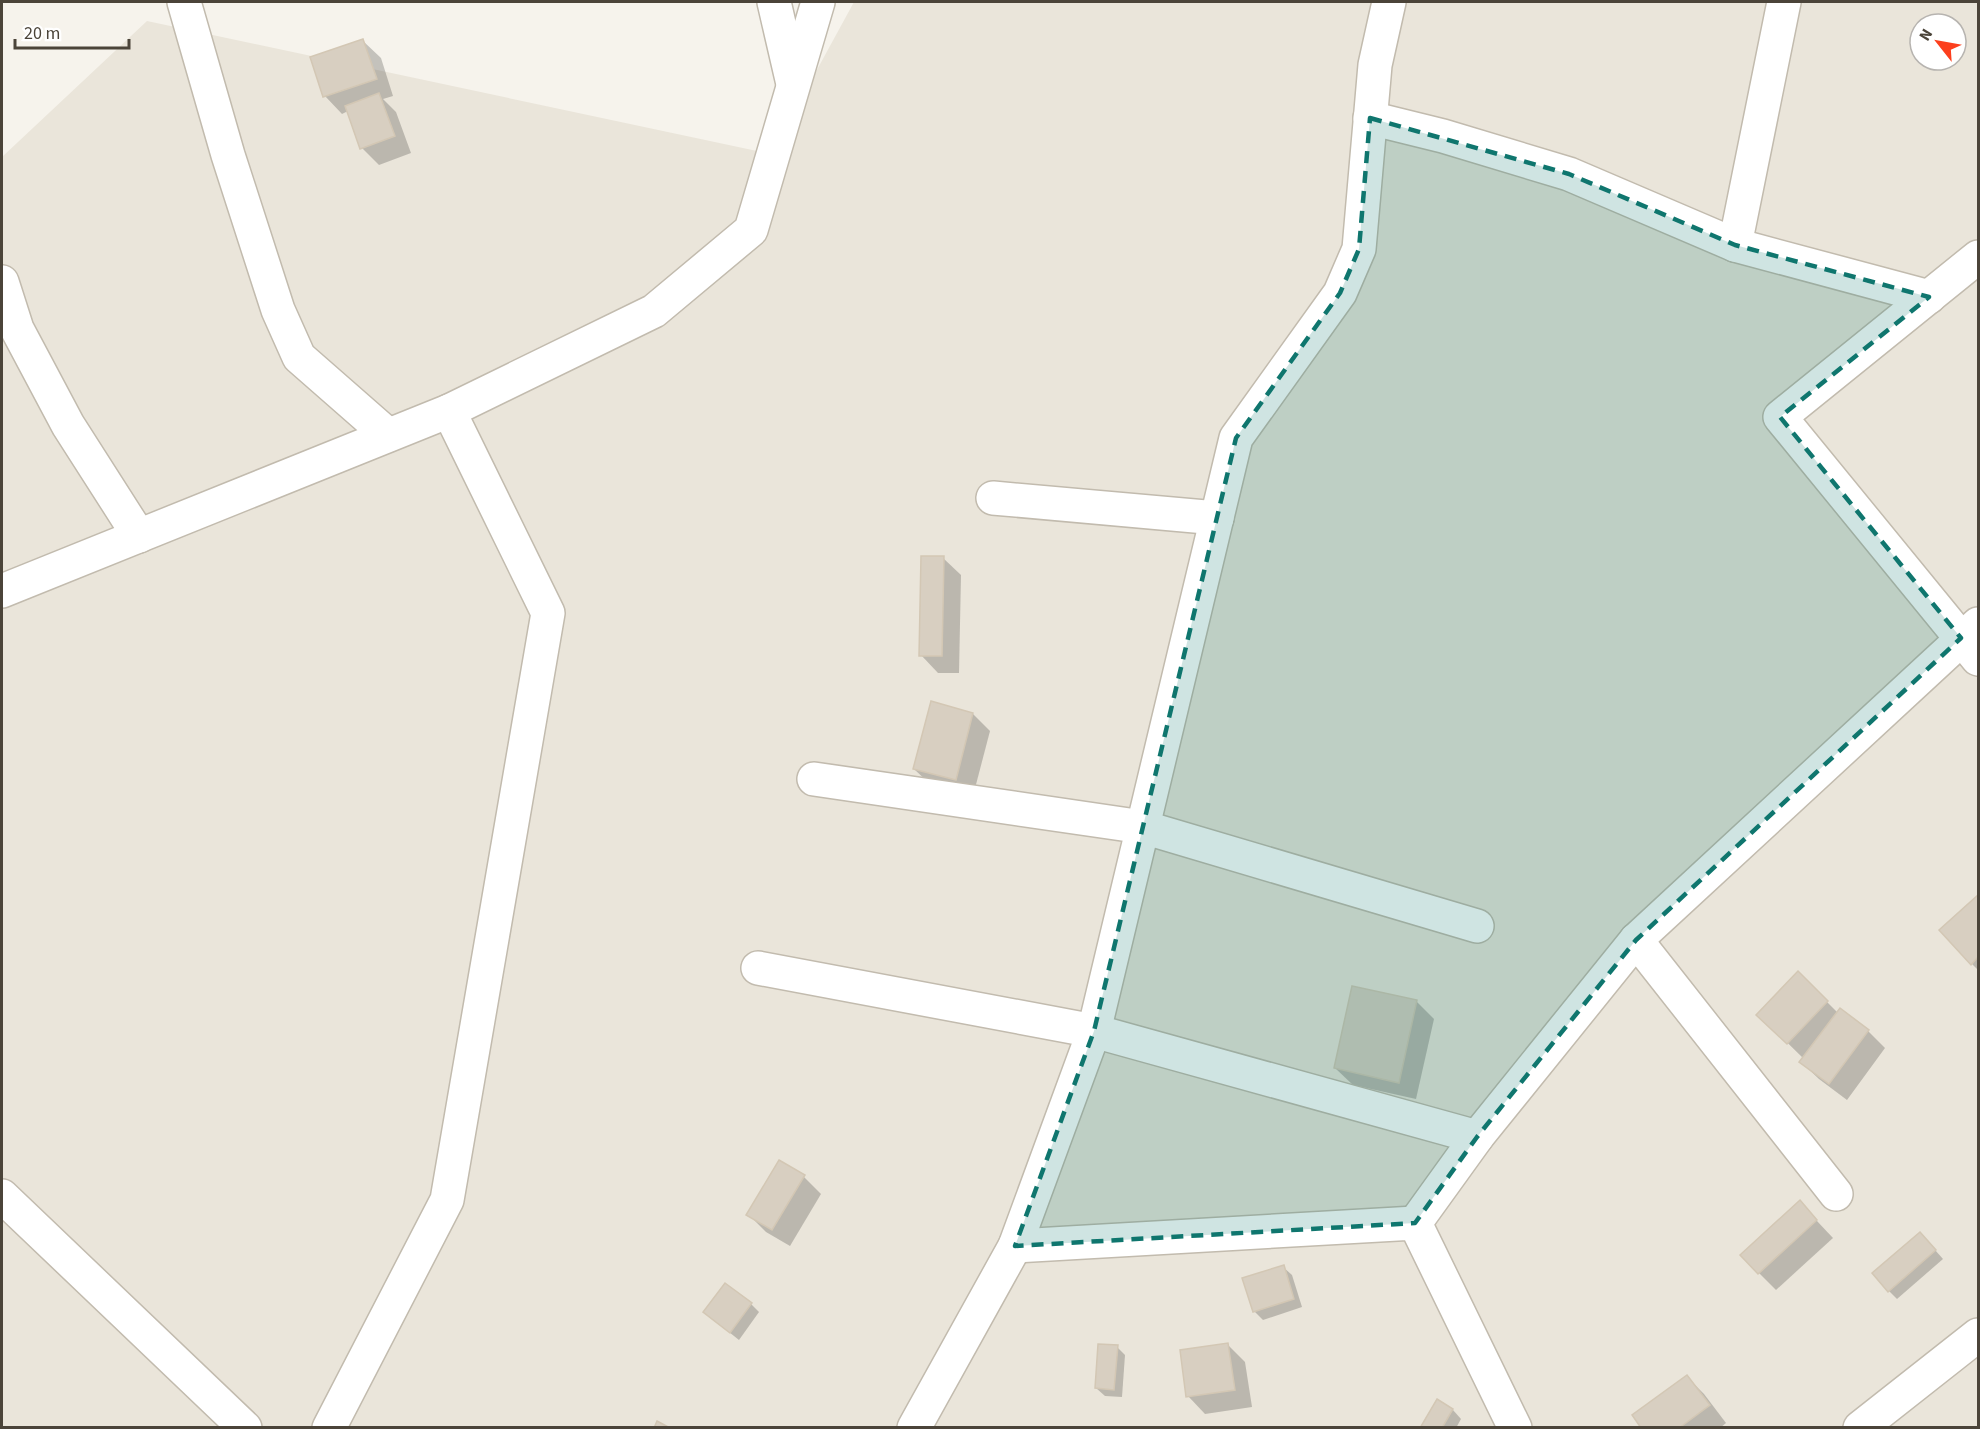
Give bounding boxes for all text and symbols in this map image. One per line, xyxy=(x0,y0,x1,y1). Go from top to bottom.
scale bar xyxy=(15,12,129,50)
north arrow xyxy=(1908,12,1968,72)
text: 20 m xyxy=(24,21,60,46)
text: N xyxy=(1914,25,1938,45)

